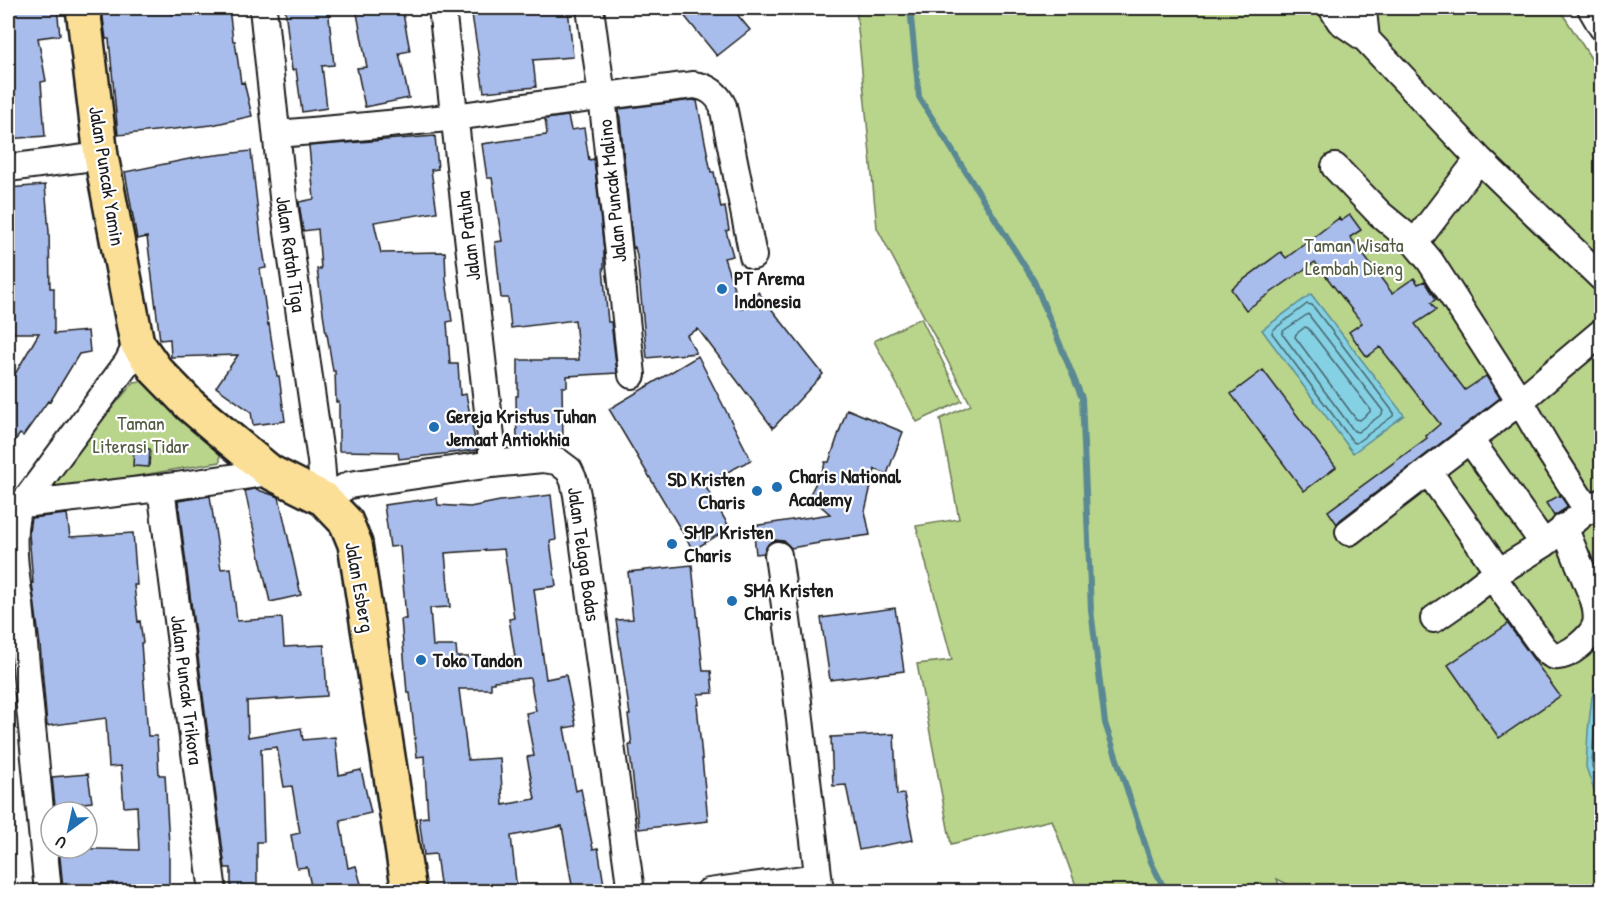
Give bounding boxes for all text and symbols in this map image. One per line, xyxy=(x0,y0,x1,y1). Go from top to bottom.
street label: Jalan Puncak Yamin xyxy=(83,104,132,248)
street label: Jalan Puncak Malino xyxy=(591,118,632,264)
street label: Jalan Patuha xyxy=(449,189,486,283)
street label: Jalan Ratah Tiga xyxy=(270,194,313,314)
park label: Taman Wisata Lembah Dieng xyxy=(1304,231,1404,281)
place label: PT Arema Indonesia xyxy=(734,264,805,314)
marker: PT Arema Indonesia xyxy=(715,282,729,296)
place label: Gereja Kristus Tuhan Jemaat Antiokhia xyxy=(446,402,597,452)
park label: Taman Literasi Tidar xyxy=(93,409,189,459)
marker: Gereja Kristus Tuhan Jemaat Antiokhia xyxy=(427,420,441,434)
place label: Charis National Academy xyxy=(789,462,901,513)
place label: SD Kristen Charis xyxy=(668,465,745,515)
marker: Charis National Academy xyxy=(770,480,784,494)
marker: SD Kristen Charis xyxy=(750,484,764,498)
street label: Jalan Telaga Bodas xyxy=(562,485,607,623)
place label: SMP Kristen Charis xyxy=(684,518,774,568)
marker: SMP Kristen Charis xyxy=(665,537,679,551)
street label: Jalan Esberg xyxy=(339,540,382,634)
place label: SMA Kristen Charis xyxy=(744,576,834,626)
marker: SMA Kristen Charis xyxy=(725,594,739,608)
street label: Jalan Puncak Trikora xyxy=(165,614,210,767)
place label: Toko Tandon xyxy=(432,646,523,673)
marker: Toko Tandon xyxy=(414,653,428,667)
north arrow xyxy=(39,800,99,860)
text: U xyxy=(51,831,71,854)

